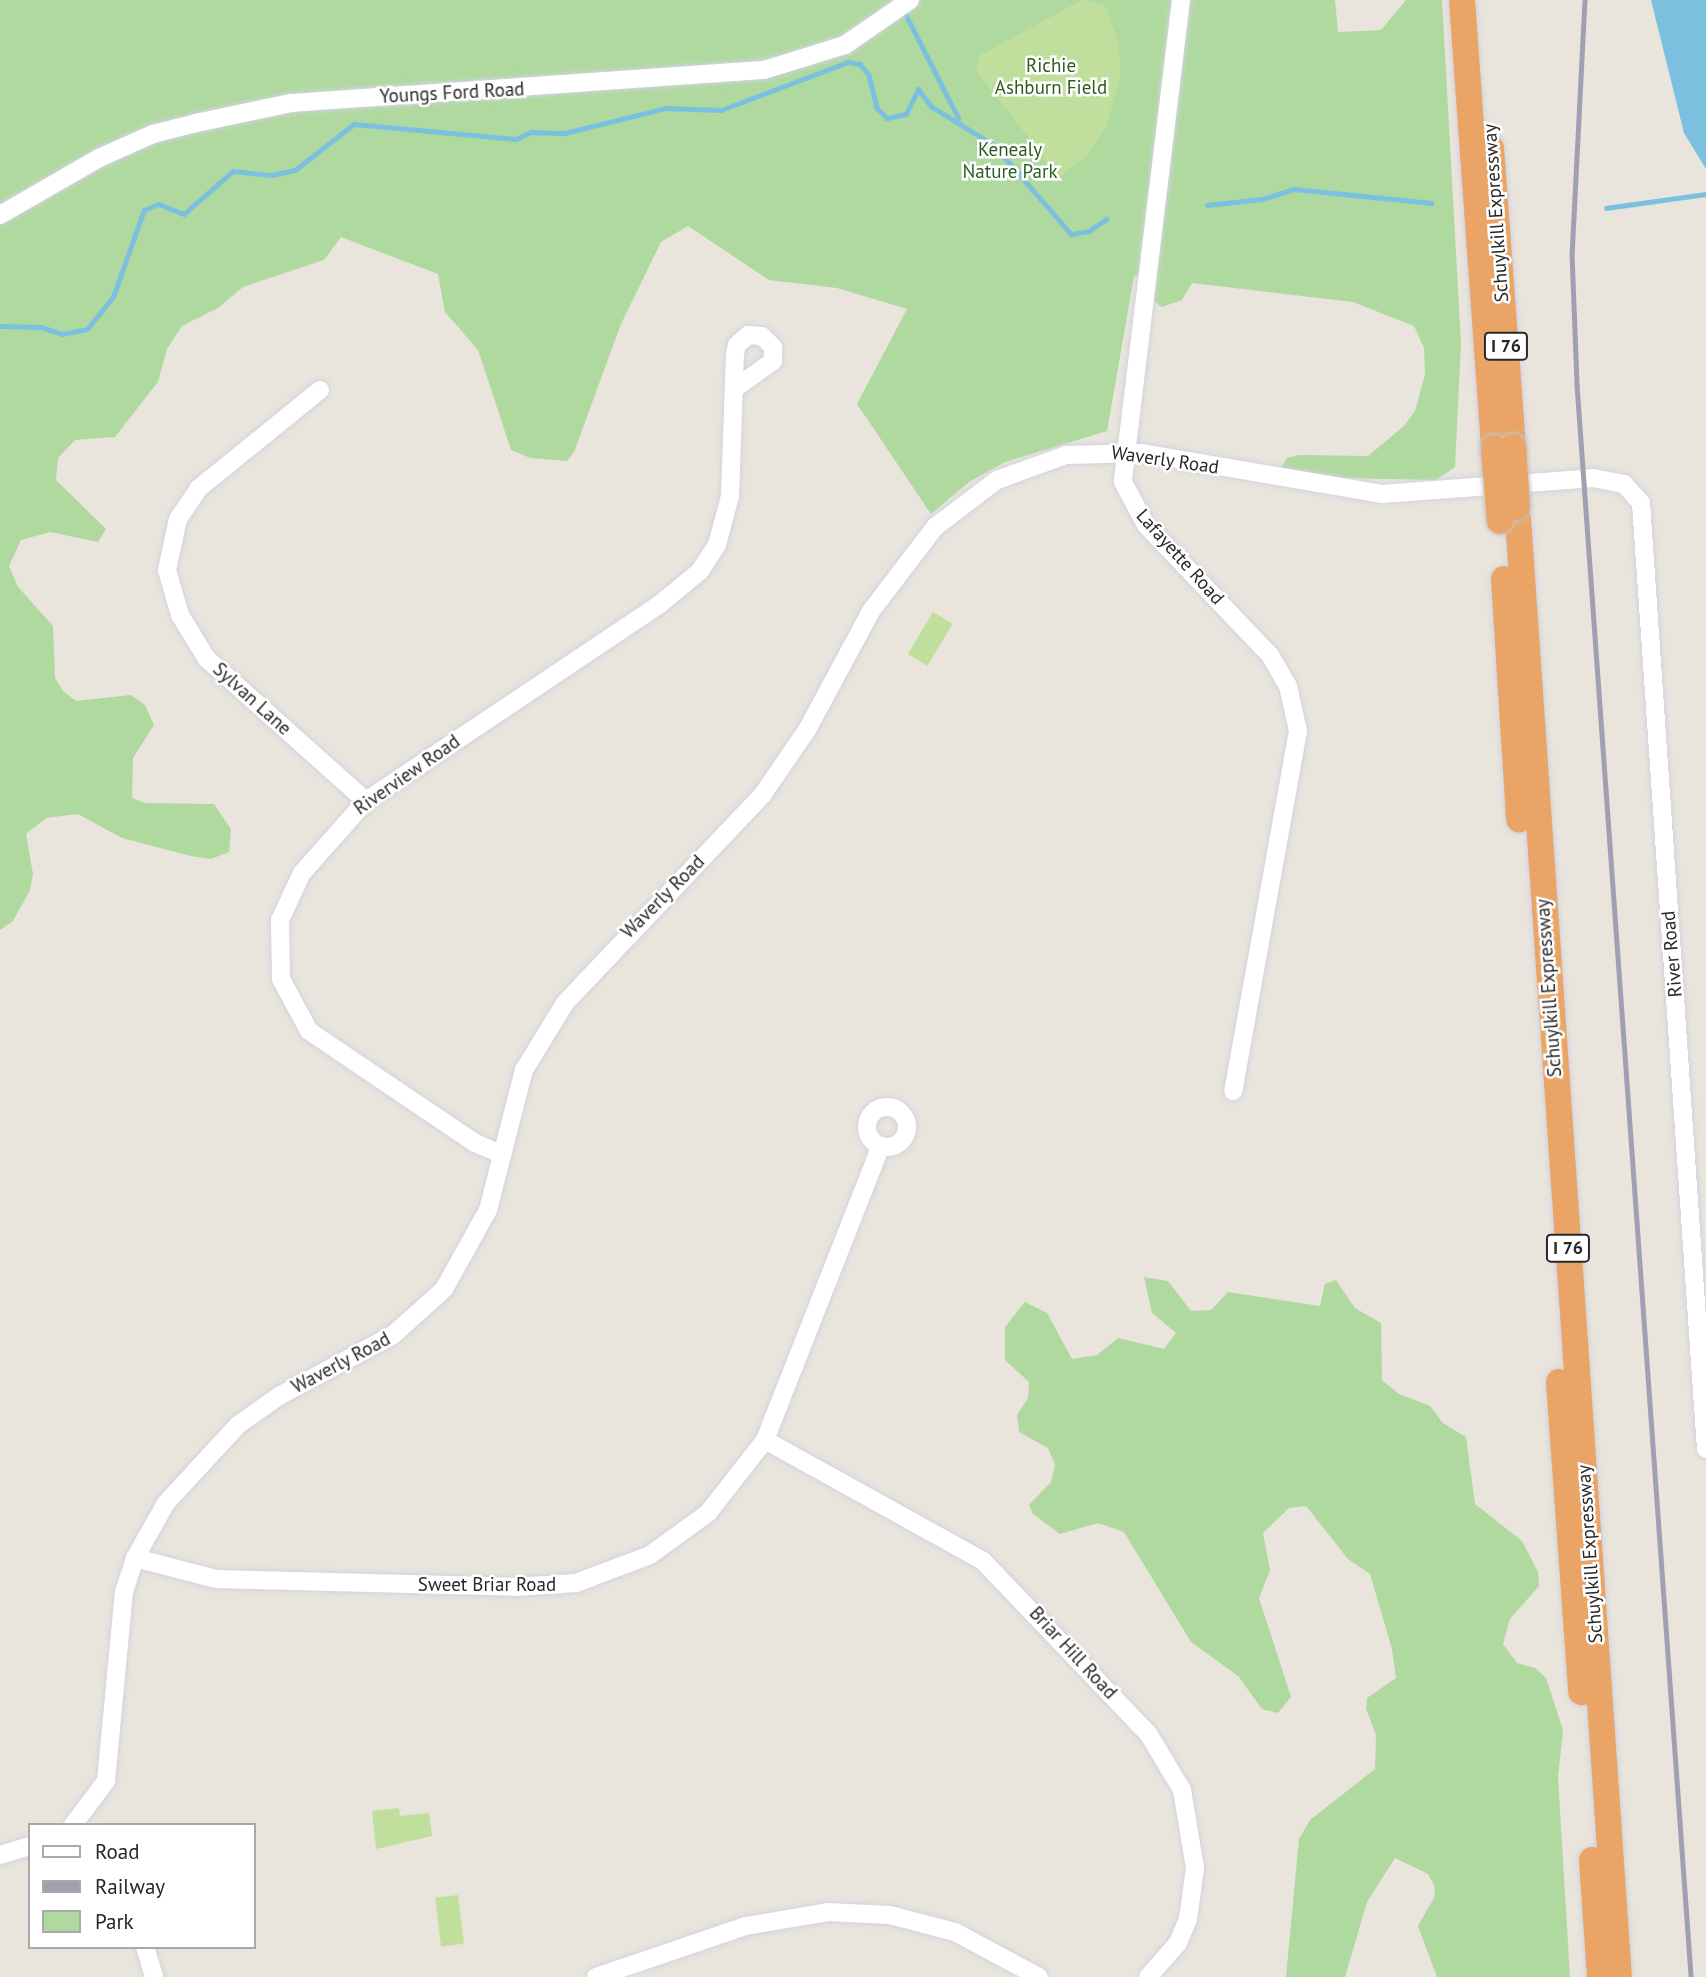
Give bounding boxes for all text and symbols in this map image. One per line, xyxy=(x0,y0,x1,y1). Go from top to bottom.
park label: Richie Ashburn Field xyxy=(995,55,1107,99)
street label: Youngs Ford Road xyxy=(379,78,525,108)
street label: Schuylkill Expressway xyxy=(1478,123,1514,303)
park label: Kenealy Nature Park xyxy=(962,139,1058,183)
road number: I 76 xyxy=(1483,332,1529,360)
street label: Waverly Road xyxy=(1109,441,1221,479)
street label: Lafayette Road xyxy=(1131,505,1229,609)
street label: Sylvan Lane xyxy=(208,658,296,740)
street label: Riverview Road xyxy=(350,730,464,820)
street label: Waverly Road xyxy=(616,850,710,944)
street label: Schuylkill Expressway xyxy=(1531,898,1567,1078)
street label: River Road xyxy=(1657,910,1687,998)
road number: I 76 xyxy=(1545,1233,1591,1262)
street label: Waverly Road xyxy=(287,1327,395,1399)
street label: Schuylkill Expressway xyxy=(1572,1464,1608,1644)
street label: Sweet Briar Road xyxy=(418,1574,556,1596)
street label: Briar Hill Road xyxy=(1024,1602,1122,1704)
legend xyxy=(28,1823,256,1949)
text: Road xyxy=(95,1838,139,1865)
text: Railway xyxy=(95,1873,165,1900)
text: Park xyxy=(95,1908,134,1935)

